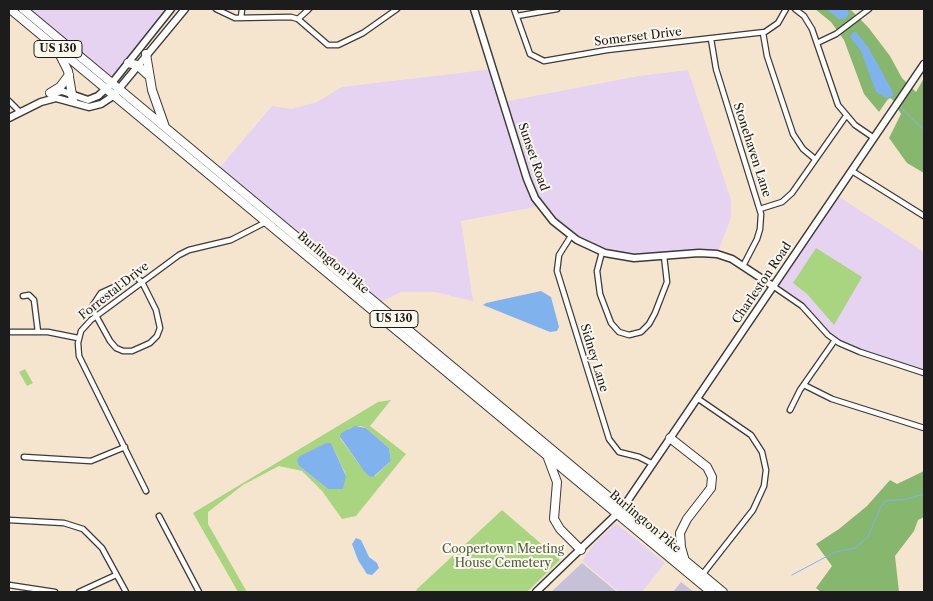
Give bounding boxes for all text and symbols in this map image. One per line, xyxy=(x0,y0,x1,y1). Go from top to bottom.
street label: Somerset Drive xyxy=(593,24,683,50)
road number: US 130 xyxy=(34,41,82,58)
street label: Stonehaven Lane xyxy=(730,101,774,199)
street label: Sunset Road xyxy=(515,121,551,193)
street label: Burlington Pike xyxy=(294,229,372,297)
street label: Charleston Road xyxy=(729,239,795,327)
street label: Forrestal Drive xyxy=(76,259,152,323)
road number: US 130 xyxy=(370,310,418,328)
street label: Sidney Lane xyxy=(577,322,611,394)
street label: Burlington Pike xyxy=(606,488,684,556)
park label: Coopertown Meeting House Cemetery xyxy=(442,543,564,571)

